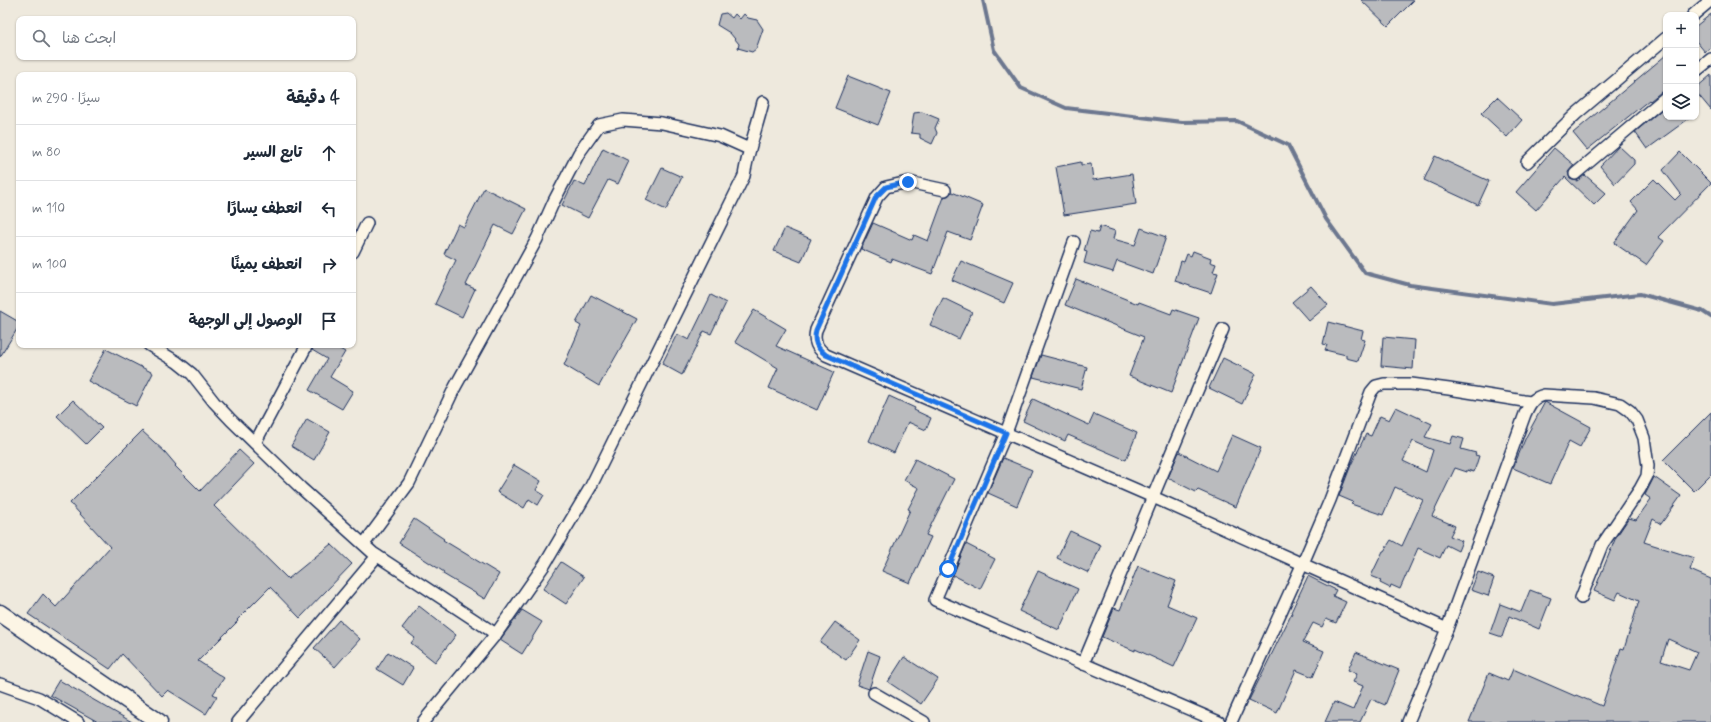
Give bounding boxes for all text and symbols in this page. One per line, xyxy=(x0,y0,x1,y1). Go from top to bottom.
map controls xyxy=(1663,12,1699,120)
button: + xyxy=(1663,12,1699,48)
search box xyxy=(16,16,356,60)
icon: search xyxy=(30,27,52,49)
text: ابحث هنا xyxy=(62,29,116,49)
button: − xyxy=(1663,48,1699,84)
button: layers xyxy=(1663,84,1699,120)
text: 4 دقيقة xyxy=(286,87,340,109)
text: سيرًا · 290 m xyxy=(32,90,100,107)
icon: ahead xyxy=(318,142,340,164)
text: تابع السير xyxy=(244,143,302,163)
text: 80 m xyxy=(32,144,61,161)
route end xyxy=(899,173,917,191)
icon: left xyxy=(318,198,340,220)
text: انعطف يسارًا xyxy=(227,199,302,219)
text: 110 m xyxy=(32,200,65,217)
icon: right xyxy=(318,254,340,276)
text: انعطف يمينًا xyxy=(231,255,302,275)
text: 100 m xyxy=(32,256,67,273)
icon: arrive xyxy=(318,310,340,332)
text: الوصول إلى الوجهة xyxy=(188,311,302,331)
route start xyxy=(939,560,957,578)

